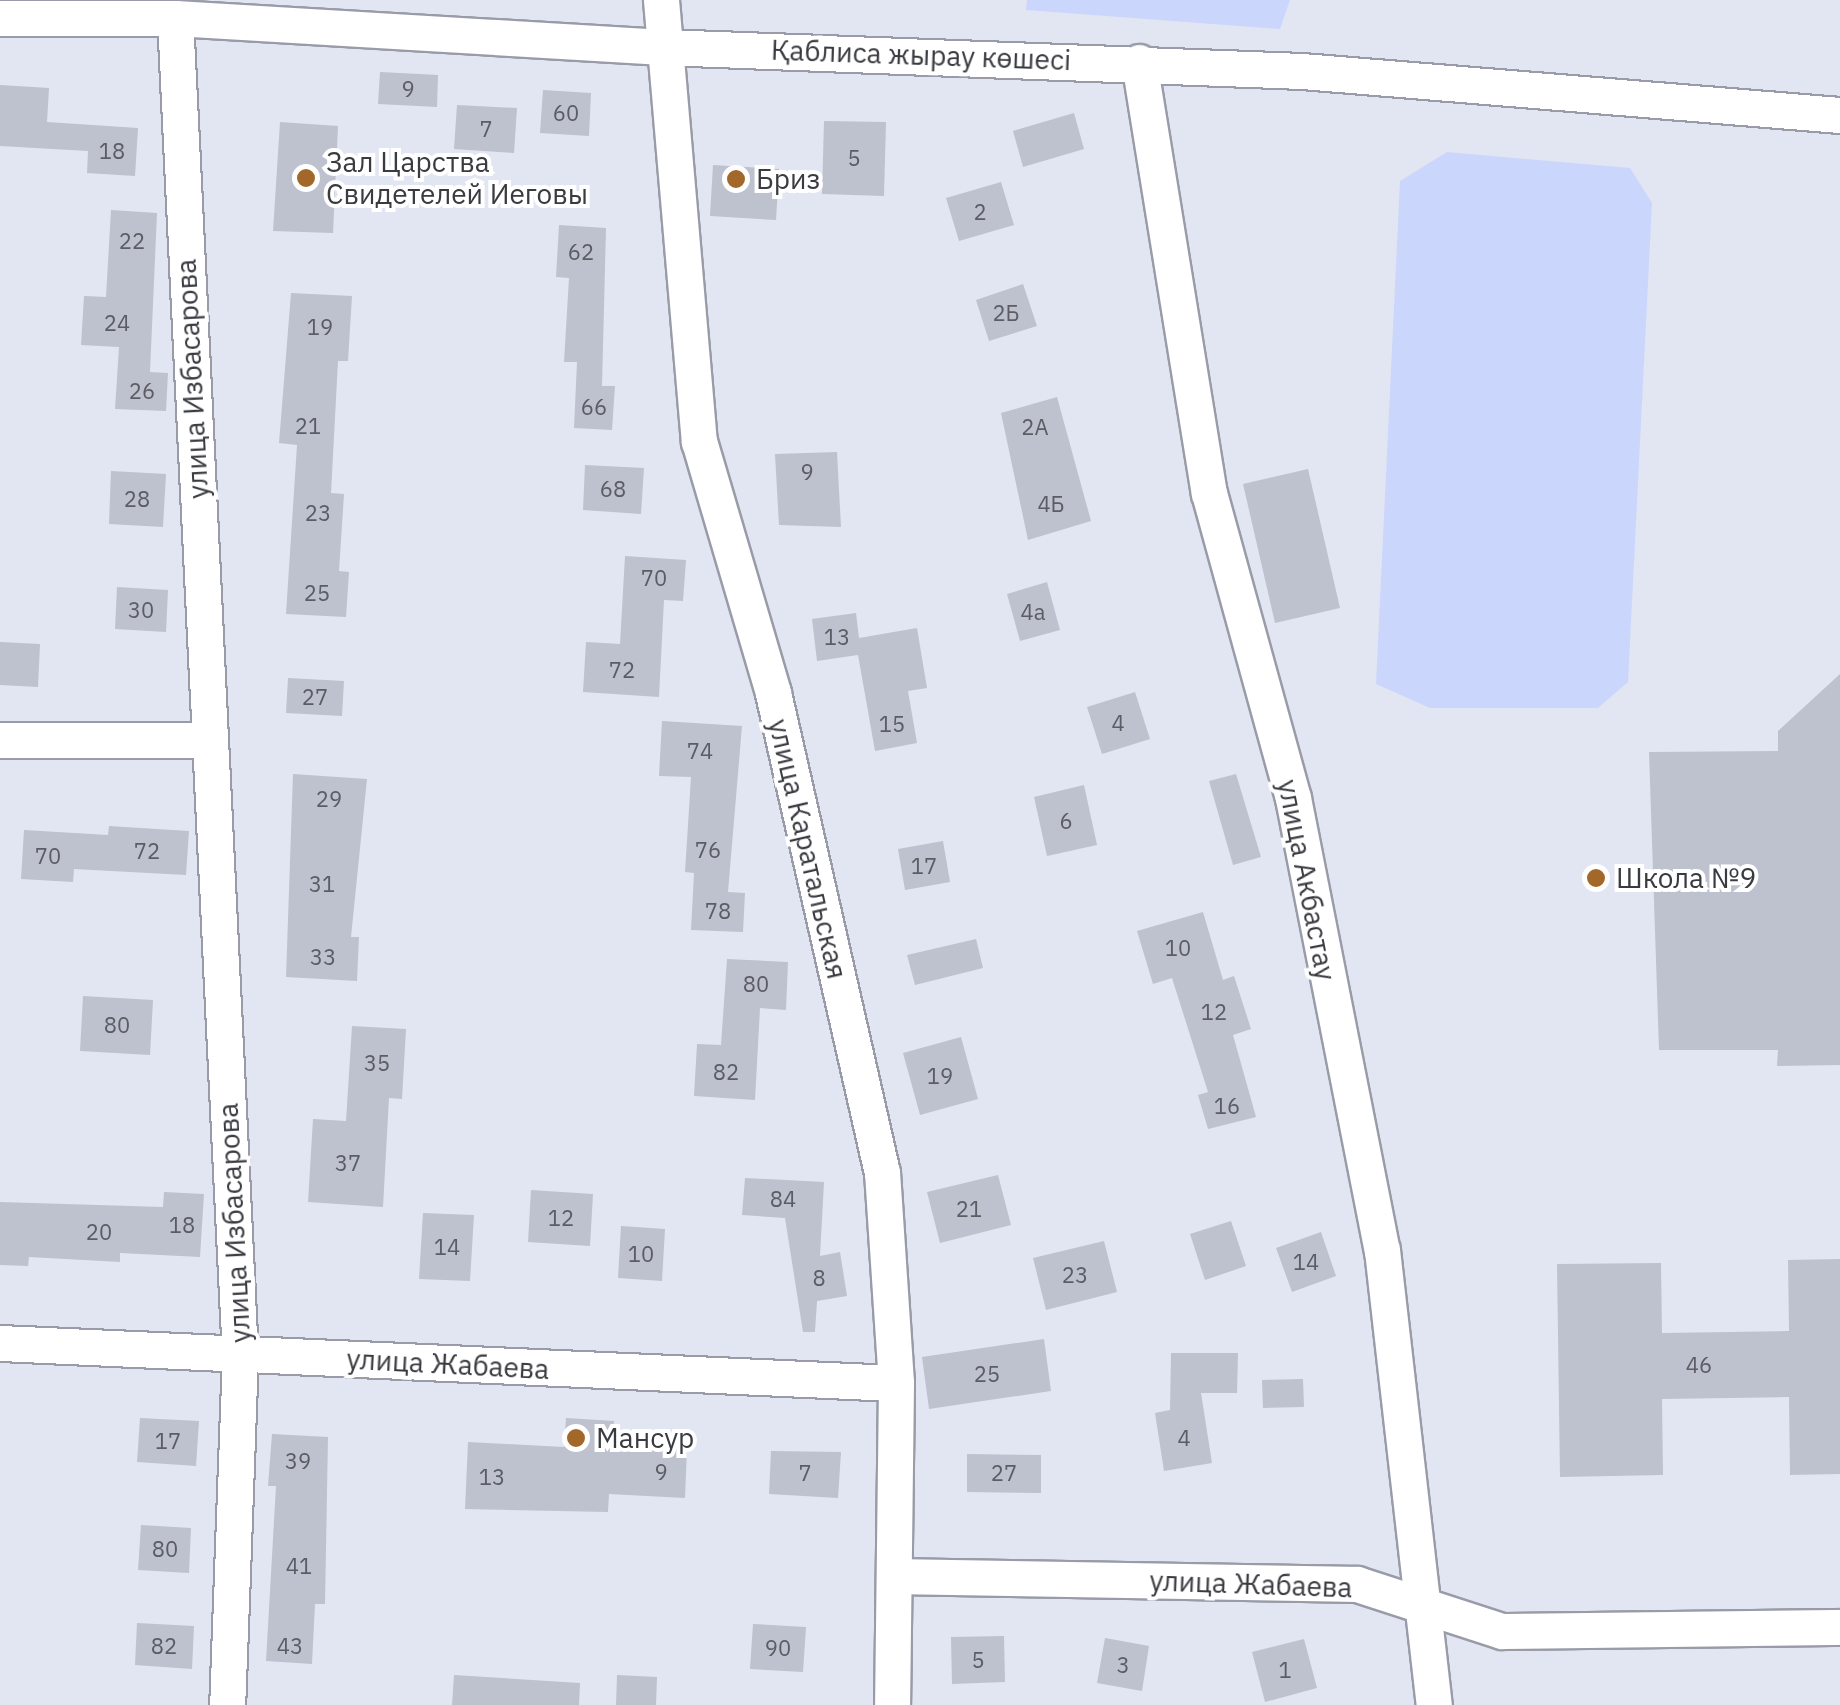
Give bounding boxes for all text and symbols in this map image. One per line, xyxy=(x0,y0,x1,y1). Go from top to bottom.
street label: Қаблиса жырау көшесі xyxy=(770,33,1072,77)
house number: 9 xyxy=(401,76,415,102)
house number: 60 xyxy=(553,100,579,126)
house number: 7 xyxy=(479,116,493,142)
house number: 18 xyxy=(99,138,125,164)
place label: Зал Царства Свидетелей Иеговы xyxy=(326,145,588,211)
house number: 5 xyxy=(847,145,861,171)
place label: Бриз xyxy=(756,162,821,196)
marker: Зал Царства Свидетелей Иеговы xyxy=(295,167,317,189)
marker: Бриз xyxy=(725,168,747,190)
house number: 2 xyxy=(973,199,987,225)
house number: 22 xyxy=(119,228,145,254)
house number: 62 xyxy=(568,239,594,265)
street label: улица Избасарова xyxy=(169,258,215,500)
house number: 2Б xyxy=(992,300,1020,326)
house number: 24 xyxy=(104,310,130,336)
house number: 19 xyxy=(307,314,333,340)
house number: 26 xyxy=(129,378,155,404)
house number: 66 xyxy=(581,394,607,420)
house number: 21 xyxy=(295,413,321,439)
house number: 2А xyxy=(1021,414,1049,440)
house number: 9 xyxy=(800,459,814,485)
house number: 68 xyxy=(600,476,626,502)
house number: 28 xyxy=(124,486,150,512)
house number: 4Б xyxy=(1037,491,1065,517)
house number: 23 xyxy=(305,500,331,526)
house number: 70 xyxy=(641,565,667,591)
house number: 25 xyxy=(304,580,330,606)
house number: 30 xyxy=(128,597,154,623)
house number: 4а xyxy=(1021,599,1045,625)
house number: 13 xyxy=(824,624,850,650)
house number: 72 xyxy=(609,657,635,683)
house number: 27 xyxy=(302,684,328,710)
house number: 4 xyxy=(1111,710,1125,736)
house number: 15 xyxy=(879,711,905,737)
street label: улица Каратальская xyxy=(762,716,854,982)
house number: 74 xyxy=(687,738,713,764)
street label: улица Акбастау xyxy=(1271,777,1343,983)
house number: 29 xyxy=(316,786,342,812)
house number: 6 xyxy=(1059,808,1073,834)
house number: 76 xyxy=(695,837,721,863)
house number: 72 xyxy=(134,838,160,864)
house number: 70 xyxy=(35,843,61,869)
house number: 17 xyxy=(911,853,937,879)
place label: Школа №9 xyxy=(1616,861,1756,895)
marker: Школа №9 xyxy=(1585,867,1607,889)
house number: 31 xyxy=(309,871,335,897)
house number: 78 xyxy=(705,898,731,924)
house number: 10 xyxy=(1165,935,1191,961)
house number: 33 xyxy=(310,944,336,970)
house number: 80 xyxy=(743,971,769,997)
house number: 12 xyxy=(1201,999,1227,1025)
house number: 80 xyxy=(104,1012,130,1038)
house number: 35 xyxy=(364,1050,390,1076)
house number: 82 xyxy=(713,1059,739,1085)
house number: 19 xyxy=(927,1063,953,1089)
house number: 16 xyxy=(1214,1093,1240,1119)
street label: улица Избасарова xyxy=(211,1102,257,1344)
house number: 37 xyxy=(335,1150,361,1176)
house number: 84 xyxy=(770,1186,796,1212)
house number: 21 xyxy=(956,1196,982,1222)
house number: 12 xyxy=(548,1205,574,1231)
house number: 18 xyxy=(169,1212,195,1238)
house number: 20 xyxy=(86,1219,112,1245)
house number: 14 xyxy=(434,1234,460,1260)
house number: 10 xyxy=(628,1241,654,1267)
house number: 14 xyxy=(1293,1249,1319,1275)
house number: 23 xyxy=(1062,1262,1088,1288)
house number: 8 xyxy=(812,1265,826,1291)
street label: улица Жабаева xyxy=(346,1342,550,1386)
house number: 46 xyxy=(1686,1352,1712,1378)
house number: 25 xyxy=(974,1361,1000,1387)
place label: Мансур xyxy=(596,1421,694,1455)
house number: 4 xyxy=(1177,1425,1191,1451)
marker: Мансур xyxy=(565,1427,587,1449)
house number: 17 xyxy=(155,1428,181,1454)
house number: 39 xyxy=(285,1448,311,1474)
house number: 9 xyxy=(654,1459,668,1485)
house number: 7 xyxy=(798,1460,812,1486)
house number: 27 xyxy=(991,1460,1017,1486)
house number: 13 xyxy=(479,1464,505,1490)
house number: 80 xyxy=(152,1536,178,1562)
house number: 41 xyxy=(286,1553,312,1579)
street label: улица Жабаева xyxy=(1149,1564,1353,1604)
house number: 82 xyxy=(151,1633,177,1659)
house number: 43 xyxy=(277,1633,303,1659)
house number: 90 xyxy=(765,1635,791,1661)
house number: 5 xyxy=(971,1647,985,1673)
house number: 3 xyxy=(1116,1652,1130,1678)
house number: 1 xyxy=(1278,1657,1292,1683)

